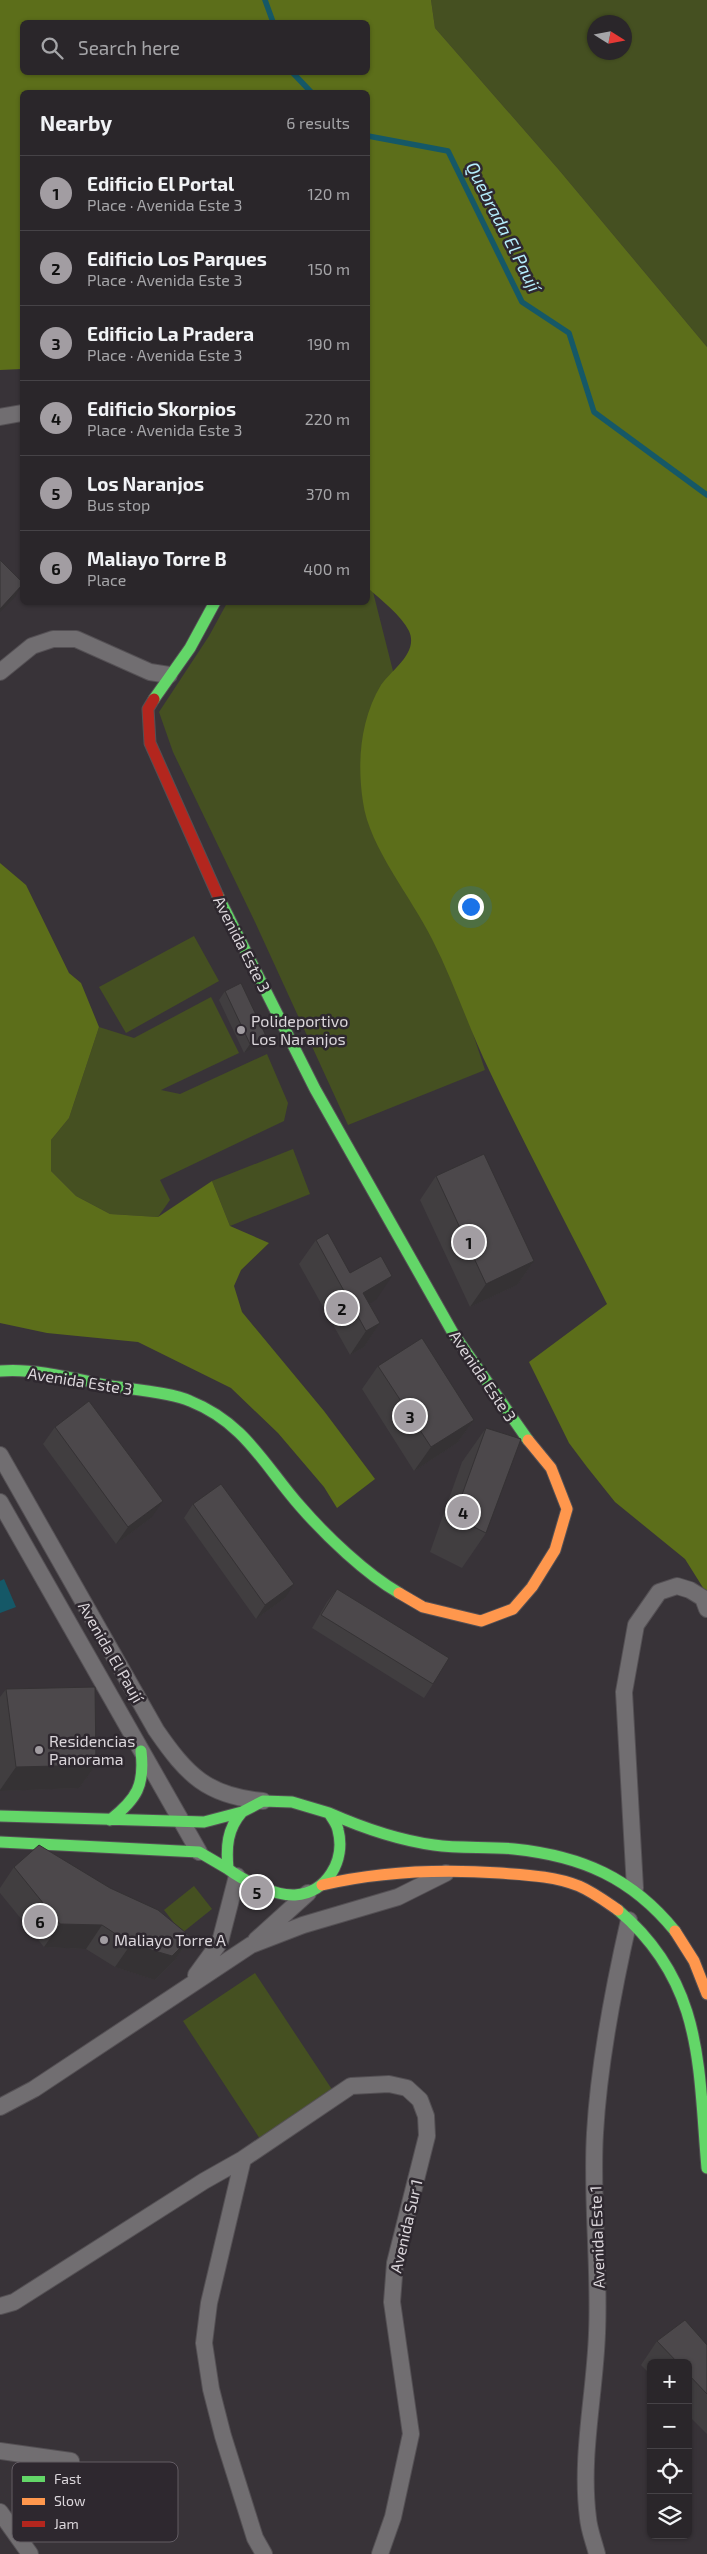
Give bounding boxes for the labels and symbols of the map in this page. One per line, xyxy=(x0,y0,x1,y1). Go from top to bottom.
north arrow xyxy=(587,15,632,60)
water label: Quebrada El Paují xyxy=(462,158,547,297)
street label: Avenida Este 3 xyxy=(210,892,275,995)
your location xyxy=(458,894,484,920)
place label: Polideportivo Los Naranjos xyxy=(251,1011,348,1049)
marker: Polideportivo Los Naranjos xyxy=(235,1024,247,1036)
pin: 1 xyxy=(453,1223,485,1261)
pin: 2 xyxy=(326,1289,358,1327)
street label: Avenida Este 3 xyxy=(446,1327,521,1425)
street label: Avenida Este 3 xyxy=(26,1363,134,1398)
pin: 3 xyxy=(394,1397,426,1435)
pin: 4 xyxy=(447,1493,479,1531)
street label: Avenida El Paují xyxy=(74,1598,149,1707)
place label: Residencias Panorama xyxy=(49,1731,135,1768)
marker: Residencias Panorama xyxy=(33,1744,45,1756)
pin: 5 xyxy=(241,1873,273,1911)
pin: 6 xyxy=(24,1902,56,1940)
place label: Maliayo Torre A xyxy=(114,1930,226,1949)
marker: Maliayo Torre A xyxy=(98,1934,110,1946)
street label: Avenida Sur 1 xyxy=(386,2177,426,2275)
street label: Avenida Este 1 xyxy=(585,2185,608,2289)
legend xyxy=(12,2462,178,2542)
text: Fast xyxy=(54,2470,81,2487)
text: Slow xyxy=(54,2492,86,2509)
text: Jam xyxy=(54,2515,79,2532)

